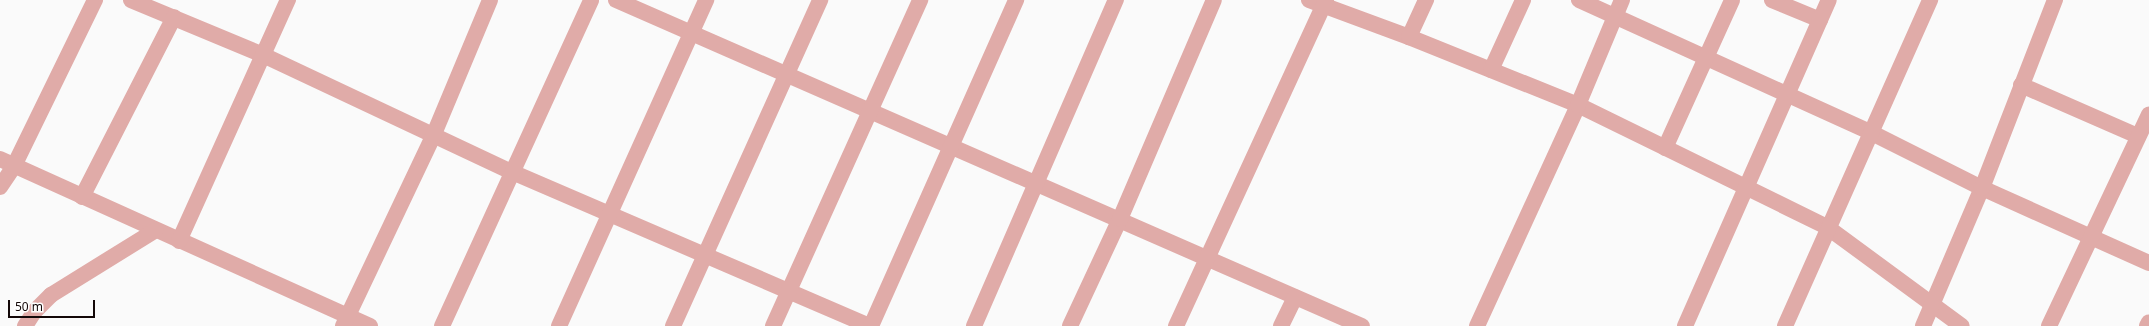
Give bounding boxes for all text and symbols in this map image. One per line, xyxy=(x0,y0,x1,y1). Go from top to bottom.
scale bar xyxy=(10,292,97,318)
text: 50 m xyxy=(15,298,43,315)

